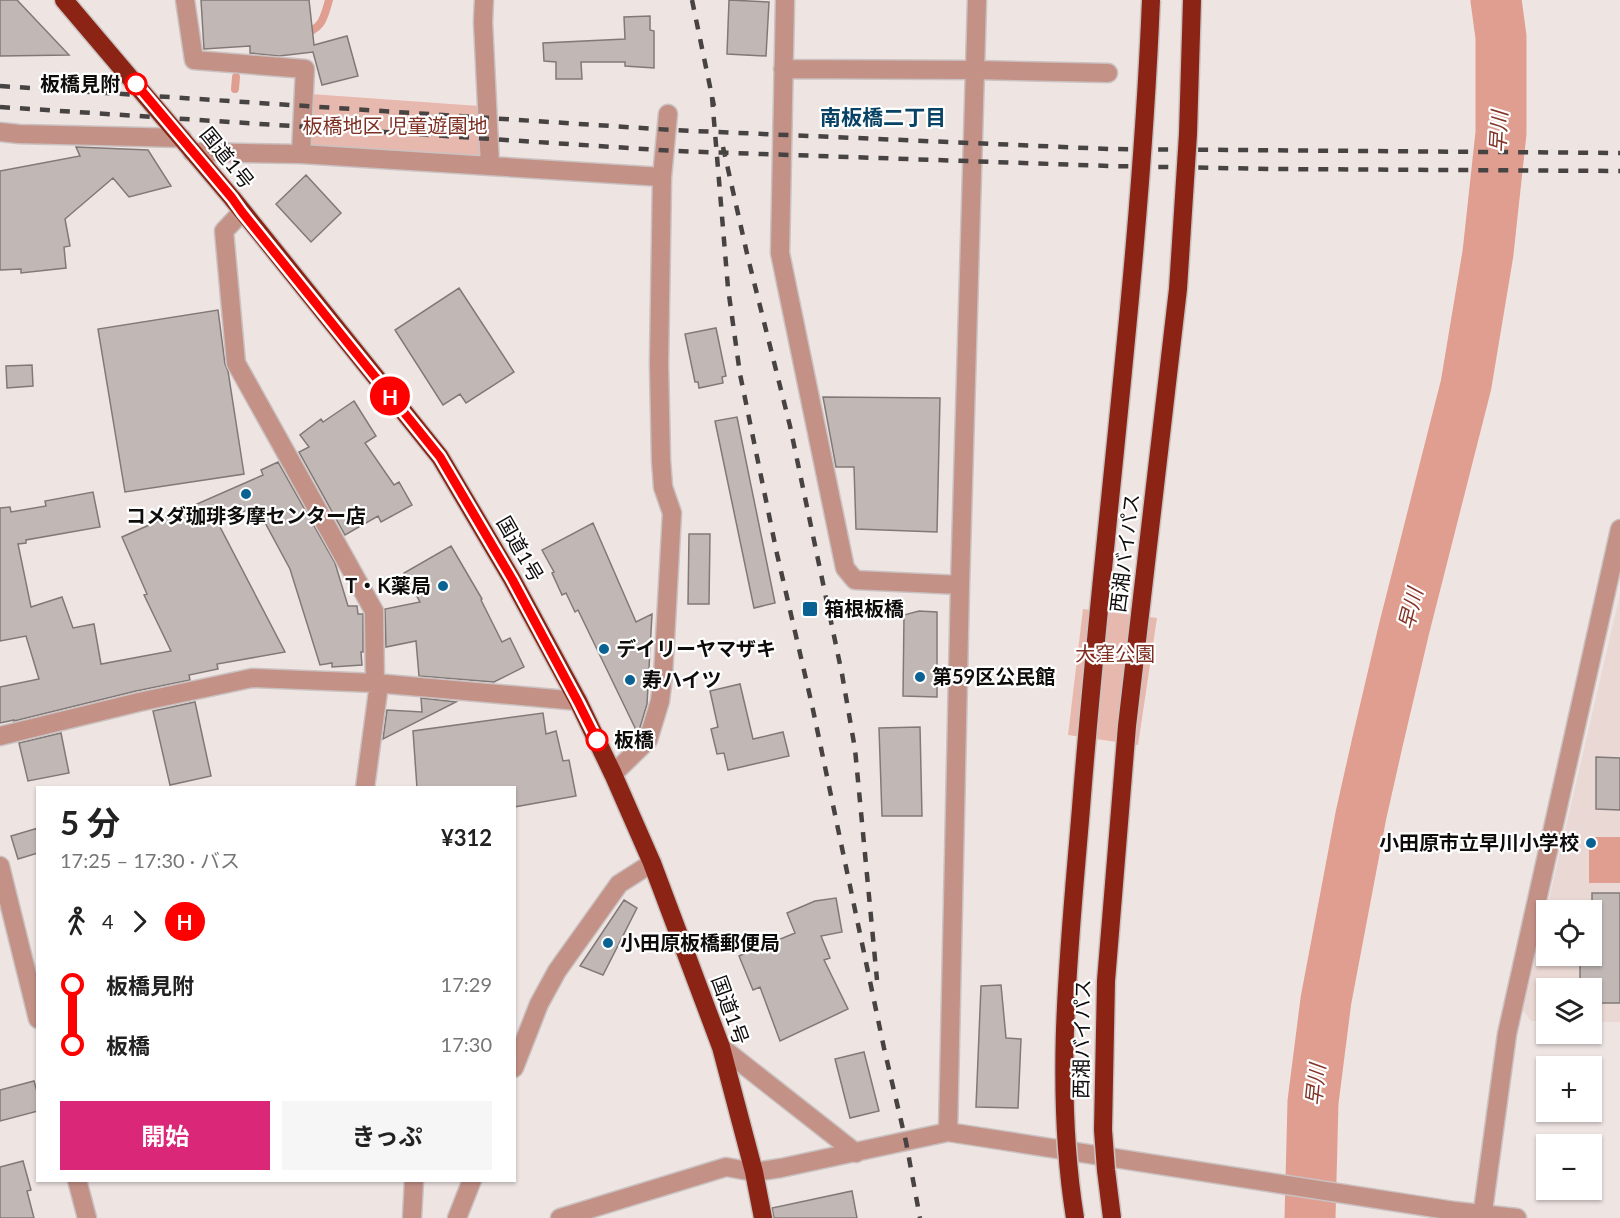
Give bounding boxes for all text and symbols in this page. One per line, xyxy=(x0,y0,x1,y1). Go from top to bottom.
place label: 板橋見附 xyxy=(40,71,120,95)
marker: 板橋見附 xyxy=(125,73,147,95)
district label: 南板橋二丁目 xyxy=(820,104,946,129)
water label: 早川 xyxy=(1484,108,1511,154)
park label: 板橋地区 児童遊園地 xyxy=(302,113,488,137)
street label: 国道1号 xyxy=(196,122,260,193)
line badge: H xyxy=(370,376,410,416)
text: H xyxy=(382,384,398,409)
marker: コメダ珈琲多摩センター店 xyxy=(239,487,253,501)
street label: 西湘バイパス xyxy=(1105,492,1143,614)
place label: コメダ珈琲多摩センター店 xyxy=(126,503,366,527)
street label: 国道1号 xyxy=(493,511,549,586)
place label: T・K薬局 xyxy=(345,573,431,597)
marker: T・K薬局 xyxy=(436,579,450,593)
water label: 早川 xyxy=(1392,583,1427,632)
place label: 箱根板橋 xyxy=(824,596,904,620)
marker: 箱根板橋 xyxy=(801,600,819,618)
place label: デイリーヤマザキ xyxy=(616,636,776,660)
park label: 大窪公園 xyxy=(1075,641,1155,665)
marker: デイリーヤマザキ xyxy=(597,642,611,656)
place label: 第59区公民館 xyxy=(932,664,1055,688)
place label: 寿ハイツ xyxy=(642,667,722,691)
marker: 第59区公民館 xyxy=(913,670,927,684)
marker: 寿ハイツ xyxy=(623,673,637,687)
place label: 板橋 xyxy=(614,727,654,751)
marker: 板橋 xyxy=(586,729,608,751)
text: 5 分 xyxy=(60,802,120,842)
text: ¥312 xyxy=(441,824,492,851)
place label: 小田原市立早川小学校 xyxy=(1379,830,1579,854)
marker: 小田原市立早川小学校 xyxy=(1584,836,1598,850)
text: 17:25 – 17:30 · バス xyxy=(60,848,240,872)
map controls xyxy=(1536,900,1602,1200)
button: locate xyxy=(1536,900,1602,966)
icon: walk xyxy=(60,905,93,938)
icon: forward xyxy=(123,905,156,938)
text: 4 xyxy=(102,909,114,933)
text: H xyxy=(177,909,193,934)
place label: 小田原板橋郵便局 xyxy=(620,930,780,954)
marker: 小田原板橋郵便局 xyxy=(601,936,615,950)
text: 板橋見附 xyxy=(106,972,194,999)
text: 17:29 xyxy=(441,972,492,996)
street label: 国道1号 xyxy=(707,972,754,1047)
button: layers xyxy=(1536,978,1602,1044)
street label: 西湘バイパス xyxy=(1068,979,1094,1099)
text: 板橋 xyxy=(106,1032,150,1059)
text: 17:30 xyxy=(441,1032,492,1056)
button: + xyxy=(1536,1056,1602,1122)
water label: 早川 xyxy=(1300,1061,1329,1107)
button: 開始 xyxy=(60,1101,270,1170)
button: きっぷ xyxy=(282,1101,492,1170)
button: − xyxy=(1536,1134,1602,1200)

